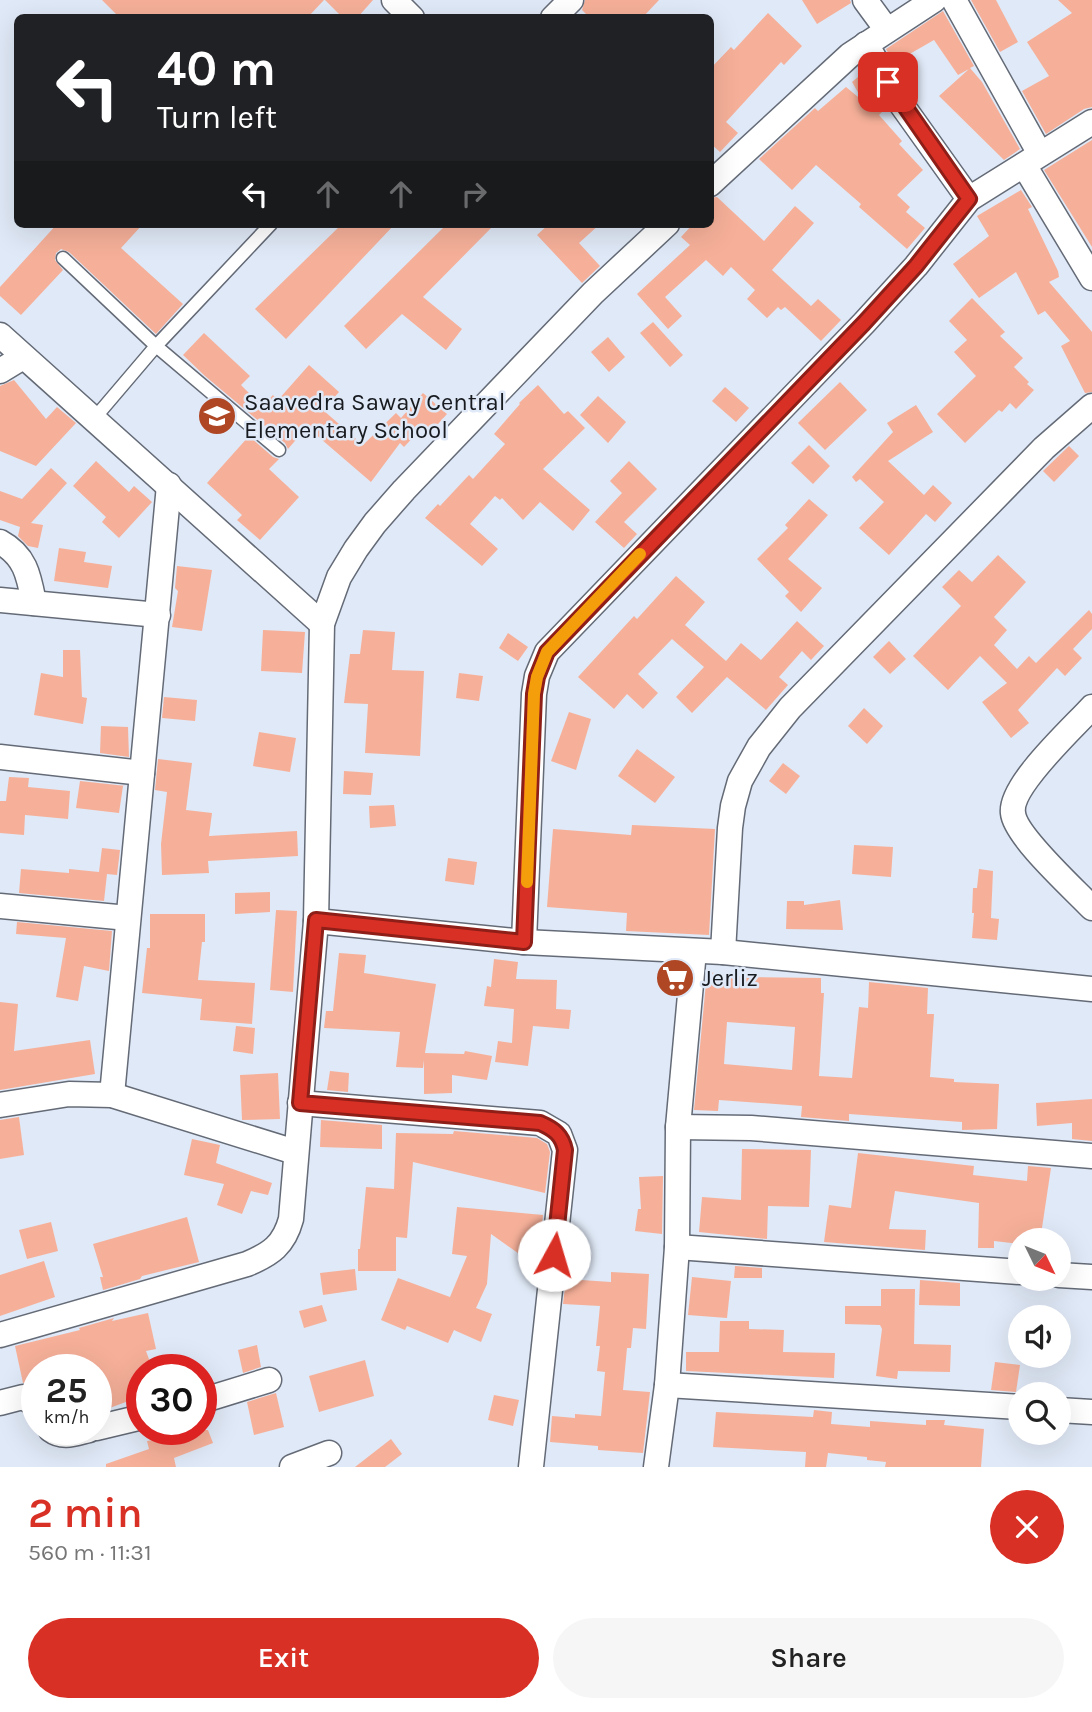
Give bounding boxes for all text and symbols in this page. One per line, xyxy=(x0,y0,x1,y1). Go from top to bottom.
text: 40 m xyxy=(157,40,276,97)
icon: left xyxy=(42,42,133,133)
pin xyxy=(858,52,918,112)
icon: arrive xyxy=(869,63,907,101)
text: Turn left xyxy=(157,99,277,136)
icon: left xyxy=(236,175,274,213)
icon: ahead xyxy=(309,175,347,213)
icon: ahead xyxy=(382,175,420,213)
icon: right xyxy=(455,175,493,213)
place label: Saavedra Saway Central Elementary School xyxy=(244,388,505,444)
school or university icon: Saavedra Saway Central Elementary School xyxy=(196,395,238,437)
supermarket icon: Jerliz xyxy=(654,957,696,999)
place label: Jerliz xyxy=(702,964,758,992)
position arrow xyxy=(517,1218,591,1292)
north arrow xyxy=(1008,1228,1071,1292)
map controls xyxy=(1008,1228,1071,1445)
button: sound xyxy=(1008,1305,1071,1368)
speed limit sign: 30 xyxy=(126,1354,217,1445)
text: 25 xyxy=(46,1370,87,1411)
button: search xyxy=(1008,1382,1071,1445)
text: km/h xyxy=(44,1406,89,1428)
text: 2 min xyxy=(28,1488,143,1538)
button: close xyxy=(990,1490,1064,1564)
text: 560 m · 11:31 xyxy=(28,1539,152,1566)
button: Exit xyxy=(28,1618,539,1698)
button: Share xyxy=(553,1618,1064,1698)

